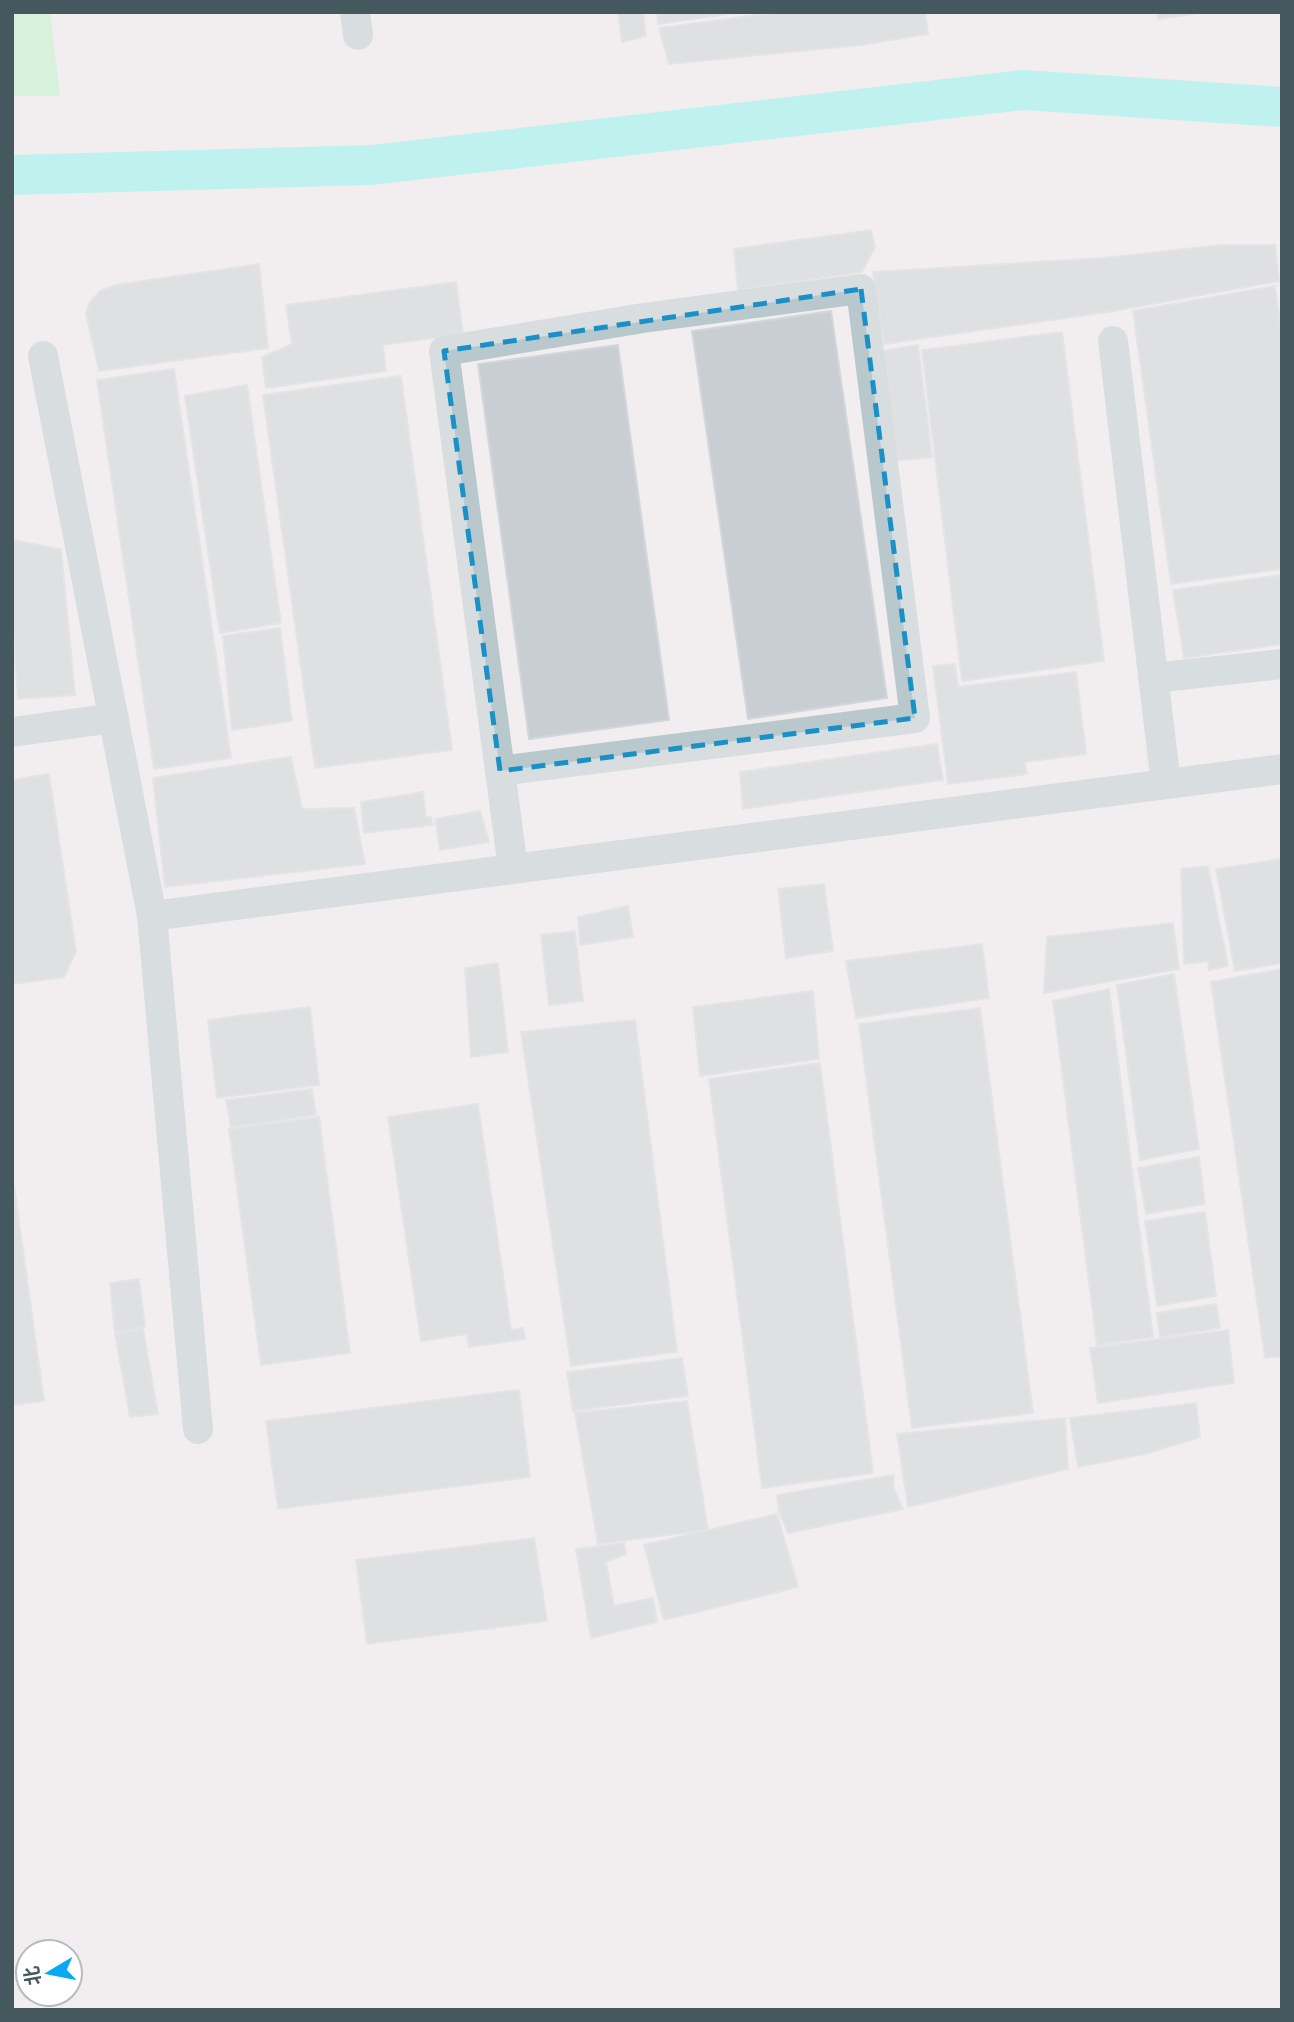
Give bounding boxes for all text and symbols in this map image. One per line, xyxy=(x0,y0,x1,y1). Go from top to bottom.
north arrow xyxy=(14,1938,84,2008)
text: 北 xyxy=(19,1965,46,1987)

